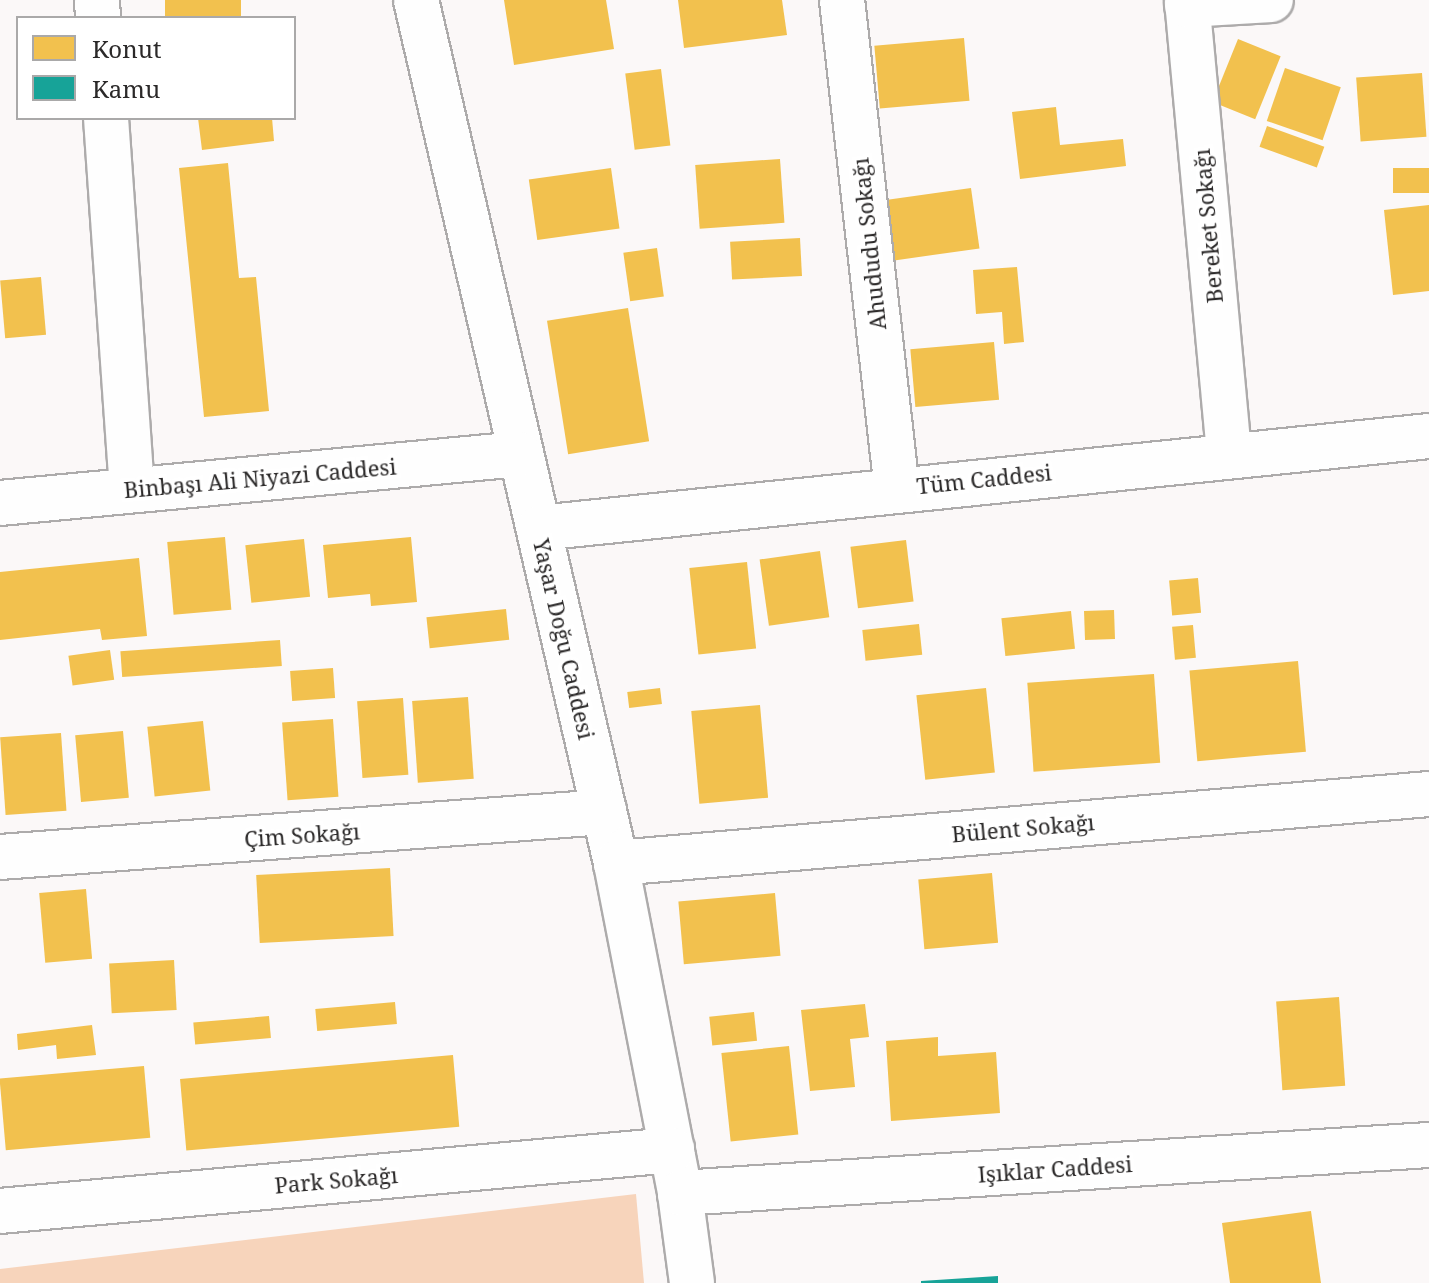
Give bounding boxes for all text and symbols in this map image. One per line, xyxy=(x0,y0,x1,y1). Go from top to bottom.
legend xyxy=(16,16,296,120)
text: Konut xyxy=(92,32,161,65)
text: Kamu xyxy=(92,72,160,105)
street label: Bereket Sokağı xyxy=(1188,148,1228,304)
street label: Ahududu Sokağı xyxy=(847,157,891,331)
street label: Binbaşı Ali Niyazi Caddesi xyxy=(123,453,397,503)
street label: Tüm Caddesi xyxy=(915,459,1053,499)
street label: Yaşar Doğu Caddesi xyxy=(528,536,600,742)
street label: Bülent Sokağı xyxy=(950,809,1096,847)
street label: Çim Sokağı xyxy=(243,818,361,852)
street label: Işıklar Caddesi xyxy=(977,1150,1133,1188)
street label: Park Sokağı xyxy=(273,1161,399,1199)

